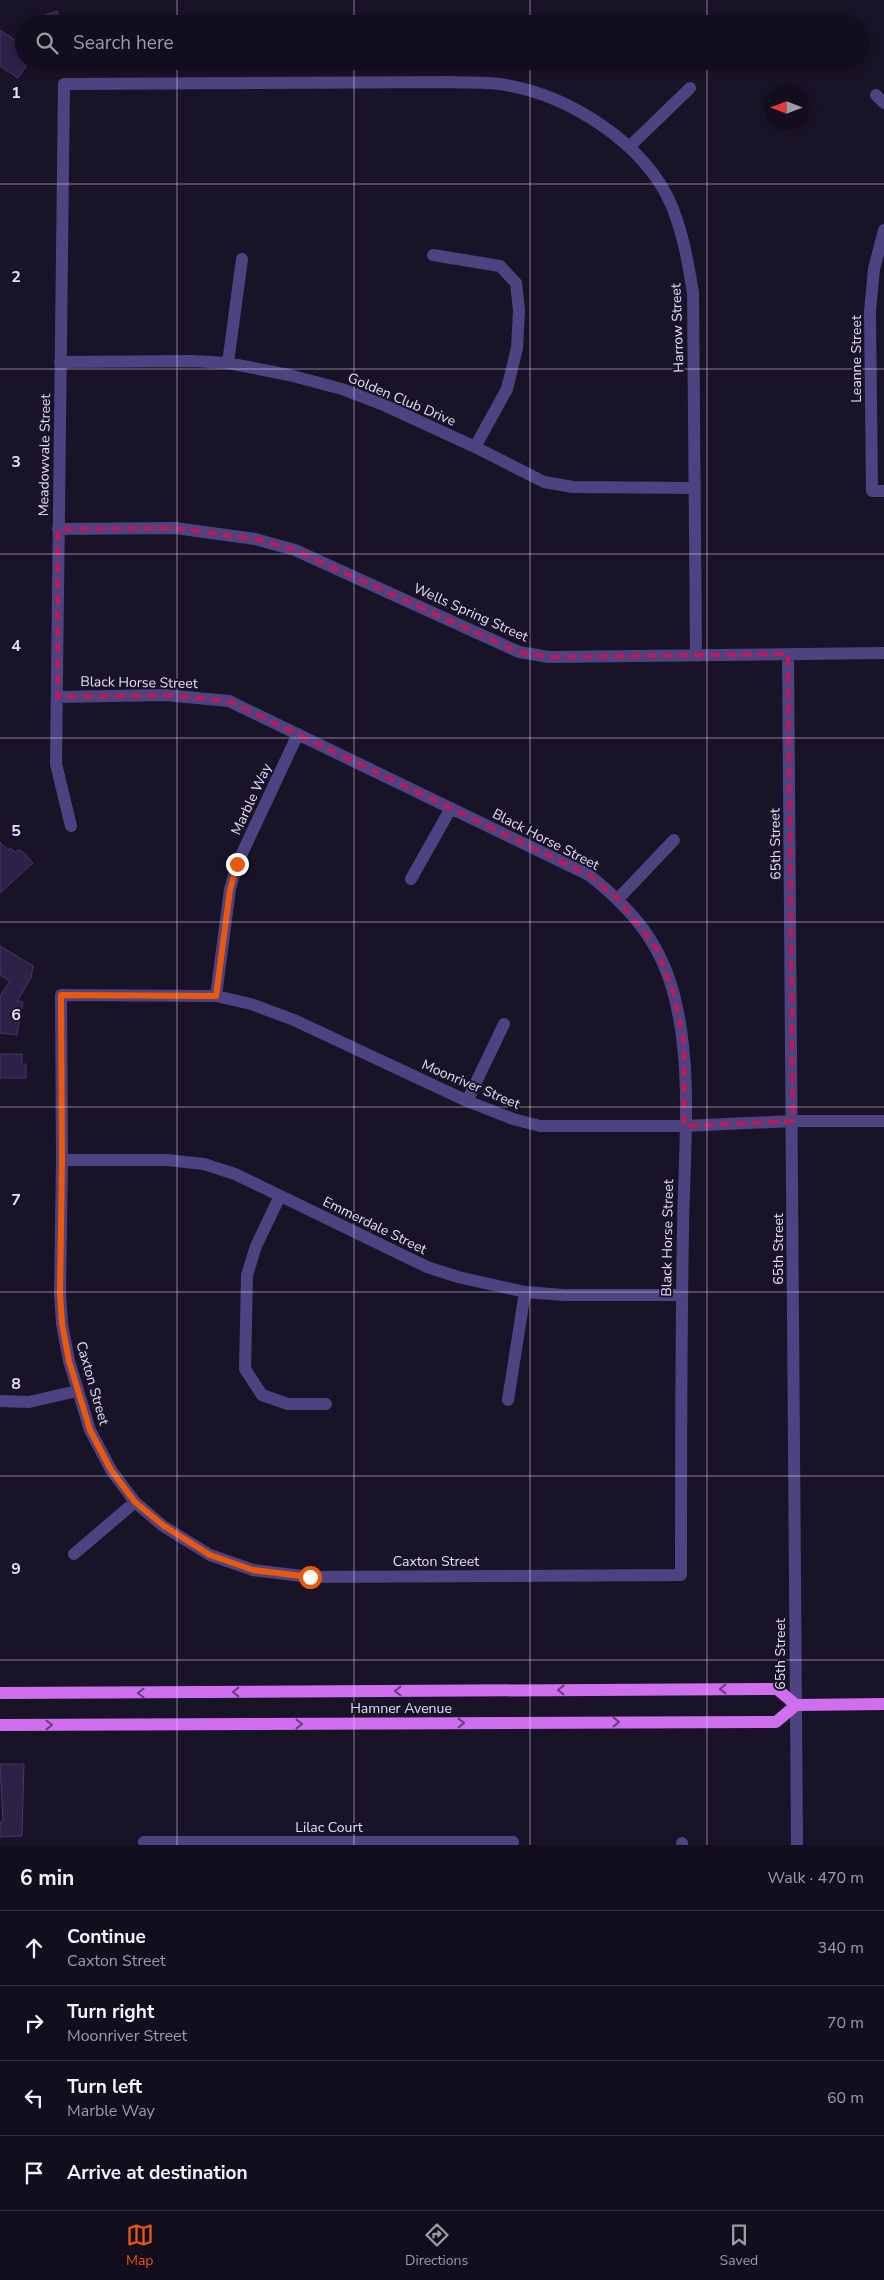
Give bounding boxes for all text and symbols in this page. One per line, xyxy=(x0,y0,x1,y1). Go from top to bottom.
search box xyxy=(15,15,869,70)
icon: search xyxy=(33,29,61,57)
text: Search here xyxy=(73,30,174,56)
text: 1 xyxy=(11,82,21,104)
north arrow xyxy=(764,85,809,130)
text: 2 xyxy=(11,266,21,288)
street label: Harrow Street xyxy=(666,283,689,373)
street label: Leanne Street xyxy=(847,315,866,403)
street label: Golden Club Drive xyxy=(345,368,459,431)
street label: Meadowvale Street xyxy=(34,393,55,516)
text: 3 xyxy=(11,451,21,473)
street label: Wells Spring Street xyxy=(410,579,531,646)
text: 4 xyxy=(11,635,21,657)
street label: Black Horse Street xyxy=(80,672,198,693)
street label: Marble Way xyxy=(227,760,277,838)
street label: Black Horse Street xyxy=(489,804,603,875)
street label: 65th Street xyxy=(765,808,786,880)
text: 5 xyxy=(11,820,21,842)
route end xyxy=(226,853,249,876)
text: 6 xyxy=(11,1004,21,1026)
street label: Moonriver Street xyxy=(419,1055,523,1114)
street label: Black Horse Street xyxy=(657,1179,678,1297)
text: 7 xyxy=(11,1189,21,1211)
street label: Emmerdale Street xyxy=(320,1192,430,1259)
street label: 65th Street xyxy=(769,1213,788,1285)
street label: Caxton Street xyxy=(71,1339,114,1427)
text: 8 xyxy=(11,1373,21,1395)
street label: Caxton Street xyxy=(393,1552,479,1571)
text: 9 xyxy=(11,1558,21,1580)
route start xyxy=(299,1566,322,1589)
street label: 65th Street xyxy=(771,1618,790,1690)
one-way arrow xyxy=(719,1684,726,1694)
one-way arrow xyxy=(556,1685,564,1695)
one-way arrow xyxy=(394,1686,402,1696)
one-way arrow xyxy=(136,1687,144,1698)
one-way arrow xyxy=(232,1687,240,1697)
street label: Hamner Avenue xyxy=(350,1699,452,1718)
one-way arrow xyxy=(612,1717,620,1727)
one-way arrow xyxy=(458,1718,465,1728)
one-way arrow xyxy=(295,1719,303,1729)
one-way arrow xyxy=(45,1720,53,1730)
street label: Lilac Court xyxy=(295,1818,363,1837)
text: 6 min xyxy=(20,1864,74,1892)
text: Walk · 470 m xyxy=(768,1867,864,1889)
text: Continue xyxy=(67,1924,146,1950)
icon: ahead xyxy=(20,1934,48,1962)
text: 340 m xyxy=(817,1937,864,1959)
text: Caxton Street xyxy=(67,1950,166,1972)
text: Turn right xyxy=(67,1999,154,2025)
icon: right xyxy=(20,2009,48,2037)
text: 70 m xyxy=(827,2012,864,2034)
text: Moonriver Street xyxy=(67,2025,187,2047)
text: Turn left xyxy=(67,2074,142,2100)
icon: left xyxy=(20,2084,48,2112)
text: 60 m xyxy=(827,2087,864,2109)
text: Marble Way xyxy=(67,2100,155,2122)
icon: arrive xyxy=(20,2159,48,2187)
text: Arrive at destination xyxy=(67,2160,248,2186)
tab: Map xyxy=(126,2221,154,2270)
tab: Directions xyxy=(405,2221,468,2270)
tab: Saved xyxy=(720,2221,758,2270)

